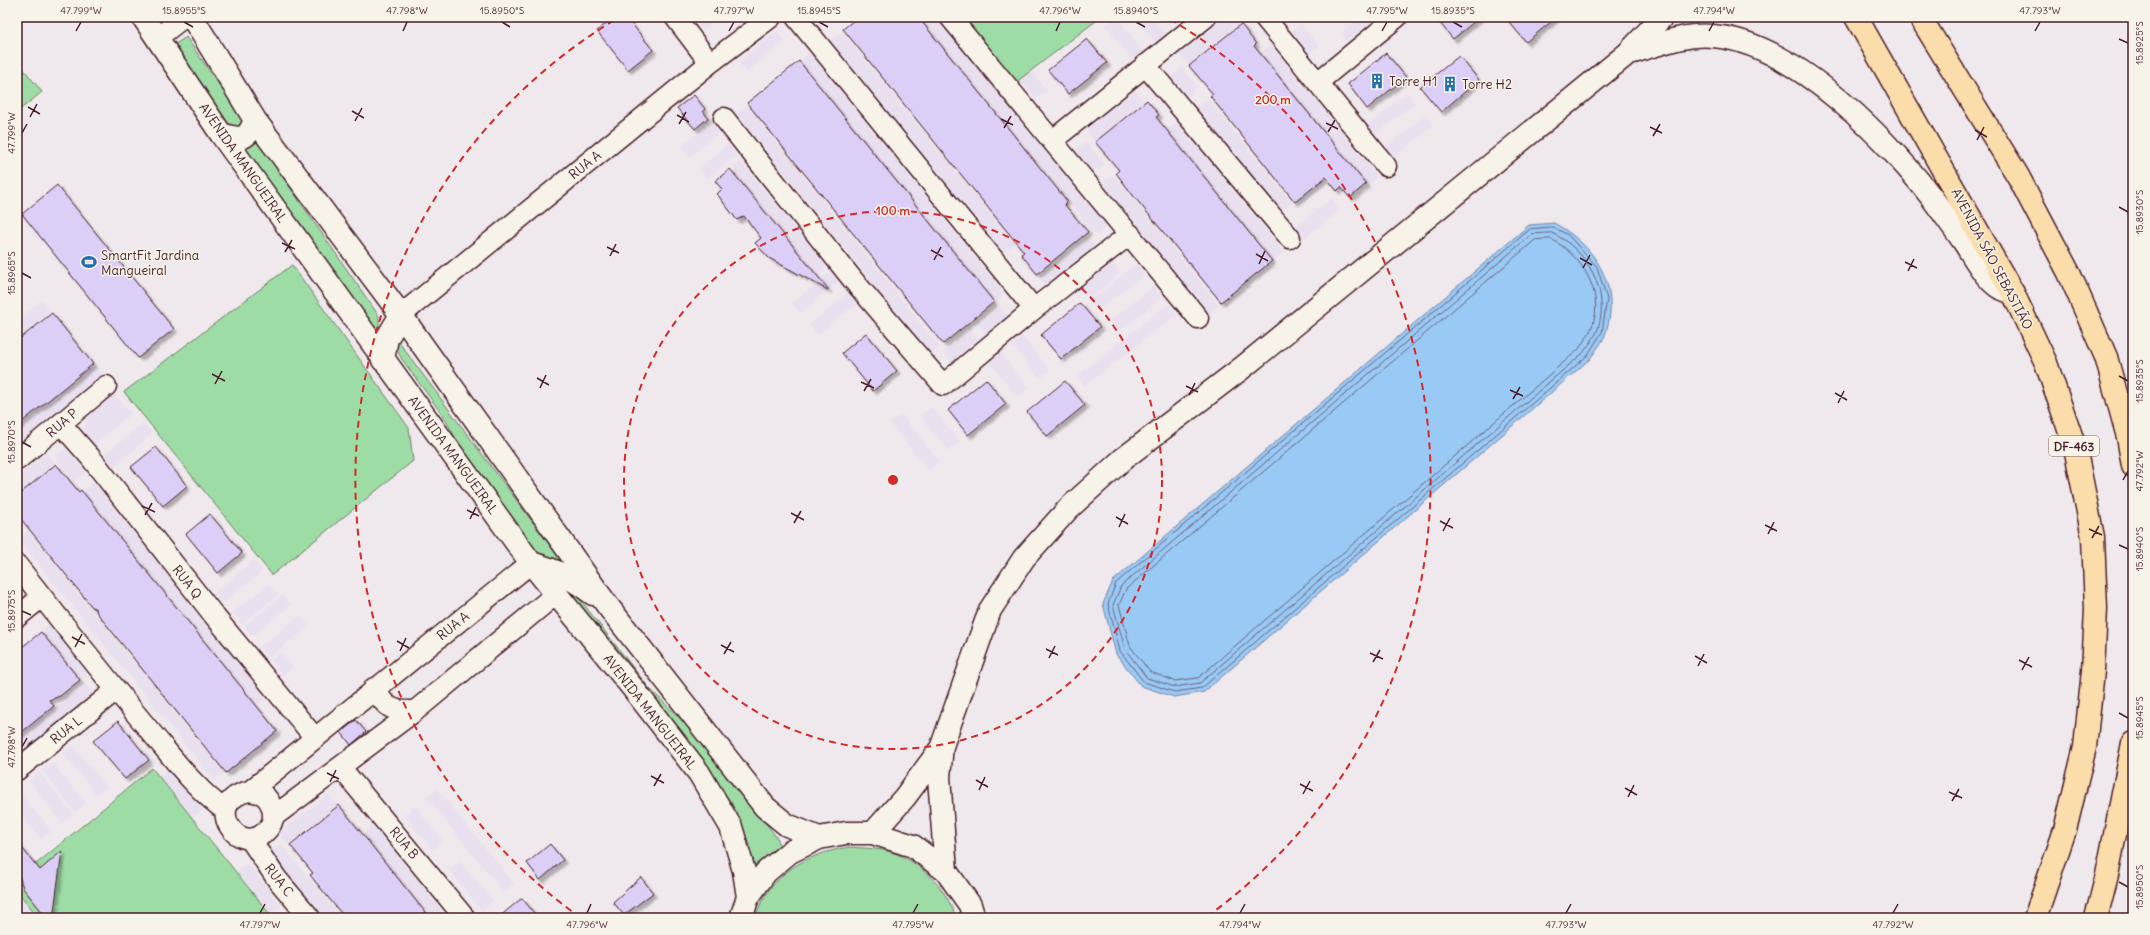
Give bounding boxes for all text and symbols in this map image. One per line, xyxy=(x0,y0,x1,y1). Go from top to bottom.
text: 47.799°W xyxy=(60,4,102,17)
text: 15.8955°S xyxy=(162,4,206,17)
text: 47.798°W xyxy=(386,4,428,17)
text: 15.8950°S xyxy=(480,4,525,17)
text: 47.797°W xyxy=(714,4,754,17)
text: 15.8945°S xyxy=(797,4,841,17)
text: 47.796°W xyxy=(1039,4,1081,17)
text: 15.8940°S xyxy=(1114,4,1159,17)
text: 47.795°W xyxy=(1366,4,1408,17)
text: 15.8935°S xyxy=(1431,4,1475,17)
text: 47.794°W xyxy=(1693,4,1735,17)
text: 47.793°W xyxy=(2019,4,2061,17)
text: 15.8925°S xyxy=(2133,21,2146,65)
building icon: Torre H1 xyxy=(1368,72,1386,90)
place label: Torre H1 xyxy=(1389,73,1437,90)
building icon: Torre H2 xyxy=(1441,75,1459,93)
place label: Torre H2 xyxy=(1462,76,1512,93)
text: 200 m xyxy=(1255,92,1291,107)
street label: AVENIDA MANGUEIRAL xyxy=(195,100,291,226)
text: 47.799°W xyxy=(5,112,18,154)
street label: RUA A xyxy=(565,147,605,183)
street label: AVENIDA SÃO SEBASTIÃO xyxy=(1948,185,2036,333)
text: 15.8930°S xyxy=(2133,189,2146,234)
text: 100 m xyxy=(876,203,910,218)
place label: SmartFit Jardina Mangueiral xyxy=(101,247,199,279)
text: 15.8965°S xyxy=(5,251,18,295)
sports icon: SmartFit Jardina Mangueiral xyxy=(80,253,98,271)
text: 15.8935°S xyxy=(2133,359,2146,403)
street label: AVENIDA MANGUEIRAL xyxy=(404,392,502,518)
street label: RUA P xyxy=(43,405,82,441)
text: 15.8970°S xyxy=(5,420,18,464)
road number: DF-463 xyxy=(2049,436,2099,456)
text: 47.792°W xyxy=(2133,450,2146,492)
centre of rings xyxy=(886,473,900,487)
text: 15.8940°S xyxy=(2133,526,2146,571)
street label: RUA Q xyxy=(168,562,206,603)
text: 15.8975°S xyxy=(5,589,18,632)
street label: RUA A xyxy=(433,608,473,644)
street label: AVENIDA MANGUEIRAL xyxy=(600,651,700,773)
text: 15.8945°S xyxy=(2133,696,2146,740)
street label: RUA L xyxy=(47,712,85,748)
text: 47.798°W xyxy=(5,726,18,768)
street label: RUA B xyxy=(386,823,422,863)
street label: RUA C xyxy=(261,860,297,900)
text: 15.8950°S xyxy=(2133,864,2146,909)
text: 47.797°W xyxy=(240,918,280,931)
text: 47.796°W xyxy=(566,918,608,931)
text: 47.795°W xyxy=(892,918,934,931)
text: 47.794°W xyxy=(1219,918,1261,931)
text: 47.793°W xyxy=(1545,918,1587,931)
text: 47.792°W xyxy=(1872,918,1914,931)

